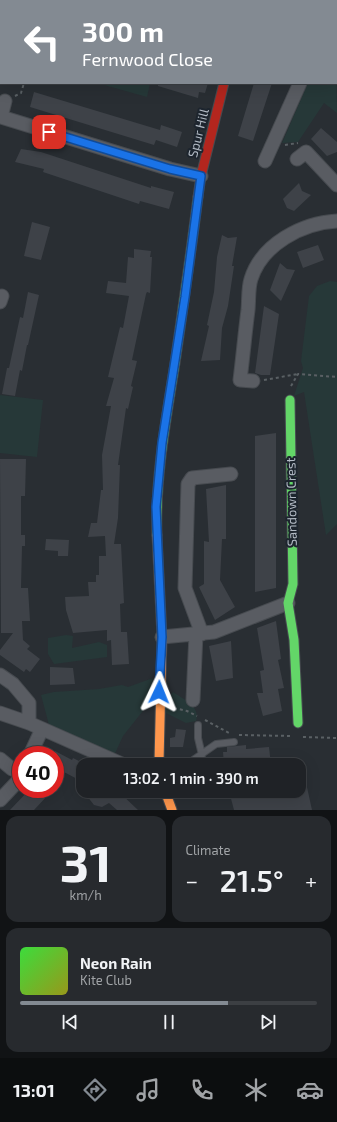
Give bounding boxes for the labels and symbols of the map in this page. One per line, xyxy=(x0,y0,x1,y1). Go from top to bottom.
street label: Spur Hill xyxy=(184,107,212,159)
pin xyxy=(32,115,66,149)
street label: Sandown Crest xyxy=(282,457,300,547)
position arrow xyxy=(138,671,180,713)
speed limit sign: 40 xyxy=(12,746,64,798)

